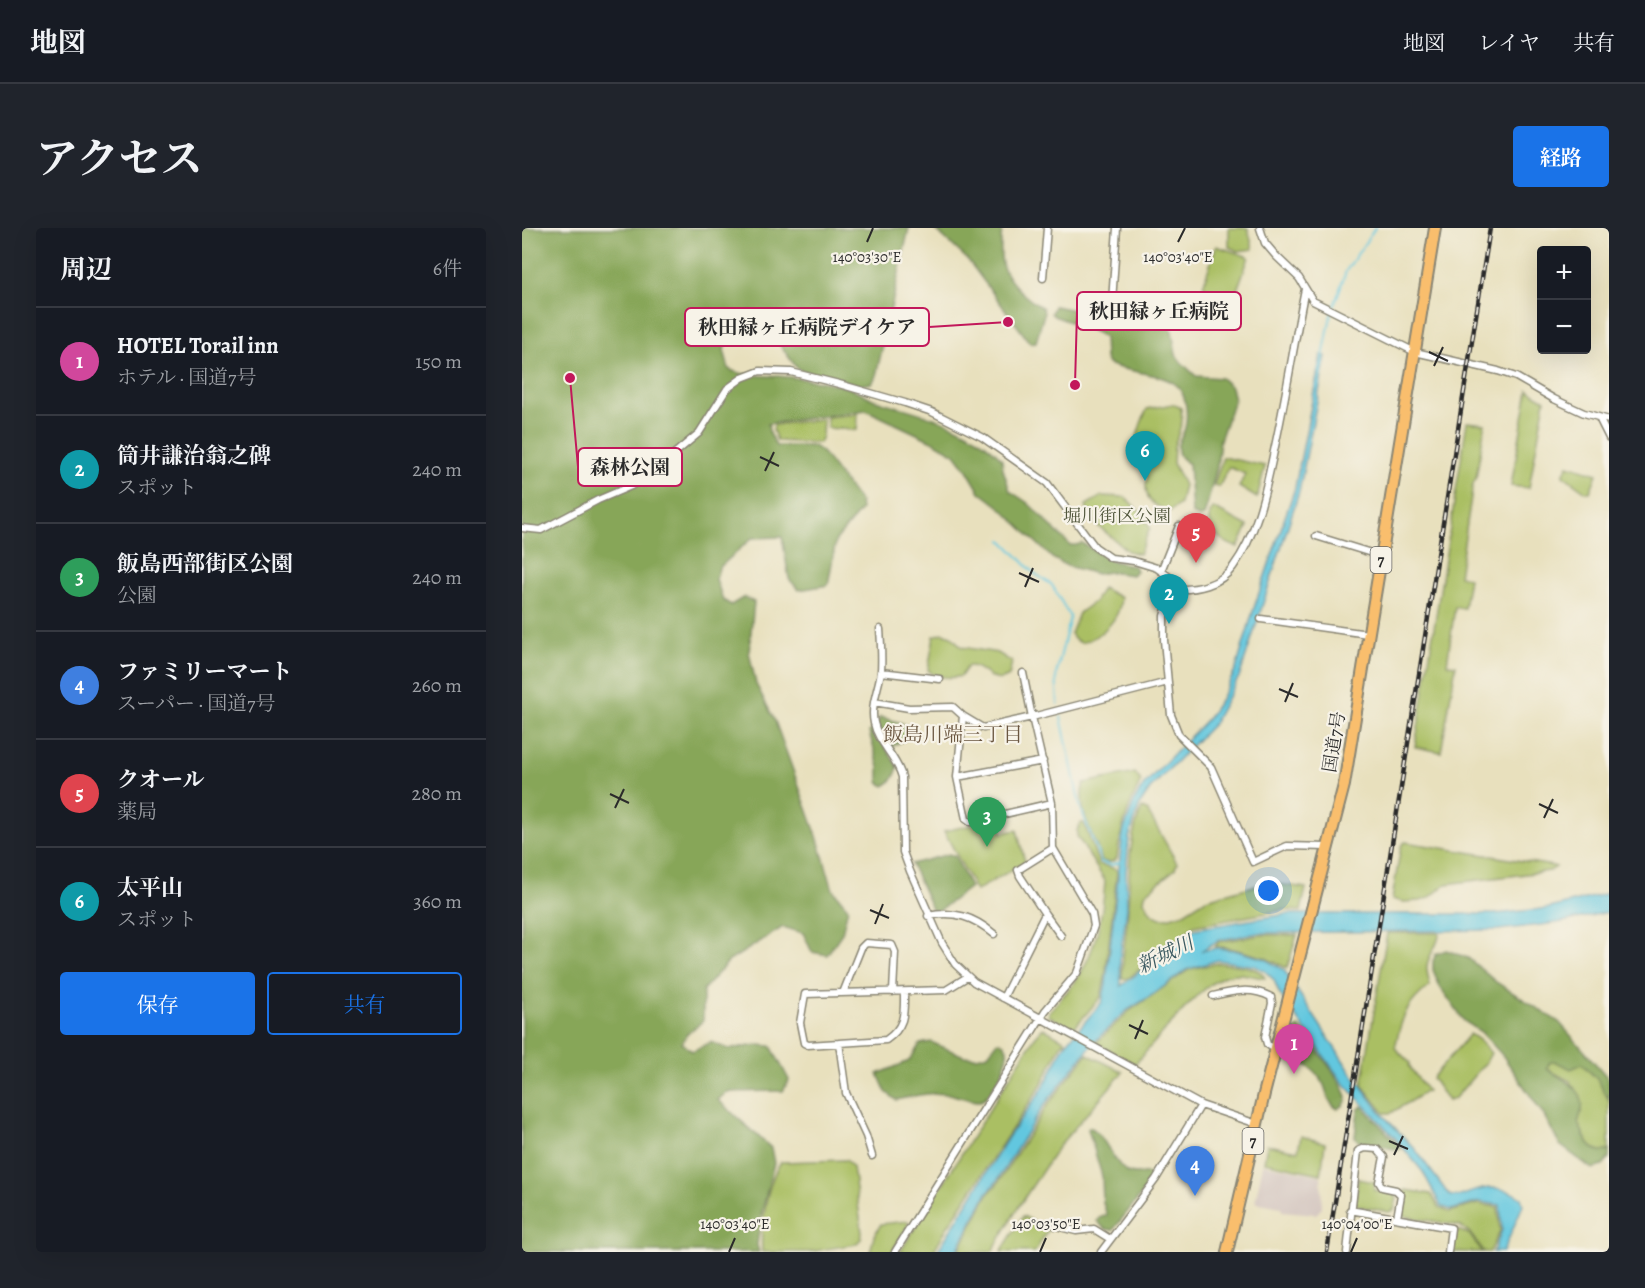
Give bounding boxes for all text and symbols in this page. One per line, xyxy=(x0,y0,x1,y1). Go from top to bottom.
text: 地図 xyxy=(30,24,86,62)
text: 地図 xyxy=(1403,29,1445,57)
text: レイヤ xyxy=(1478,29,1540,57)
text: 共有 xyxy=(1573,29,1615,57)
button: 経路 xyxy=(1513,126,1609,187)
text: アクセス xyxy=(36,130,203,187)
map controls xyxy=(1537,246,1591,354)
button: + xyxy=(1537,246,1591,300)
text: 140°03'30"E xyxy=(833,247,901,267)
text: 140°03'40"E xyxy=(1143,247,1213,267)
text: 周辺 xyxy=(60,252,112,287)
text: 6件 xyxy=(433,255,462,282)
callout: 秋田緑ヶ丘病院 xyxy=(1077,292,1241,330)
text: 秋田緑ヶ丘病院 xyxy=(1089,298,1229,325)
button: − xyxy=(1537,300,1591,354)
callout: 秋田緑ヶ丘病院デイケア xyxy=(685,308,929,346)
text: 秋田緑ヶ丘病院デイケア xyxy=(698,314,916,341)
text: HOTEL Torail inn xyxy=(117,331,279,361)
text: 1 xyxy=(76,348,83,375)
text: 150 m xyxy=(415,348,462,375)
text: ホテル · 国道7号 xyxy=(117,364,256,391)
pin: 6 xyxy=(1126,432,1164,481)
text: 筒井謙治翁之碑 xyxy=(117,441,271,471)
callout: 森林公園 xyxy=(578,448,682,486)
text: 森林公園 xyxy=(590,454,670,481)
text: 2 xyxy=(75,456,84,483)
text: 240 m xyxy=(412,456,462,483)
text: スポット xyxy=(117,474,197,501)
park label: 堀川街区公園 xyxy=(1063,504,1171,528)
pin: 5 xyxy=(1176,514,1216,563)
road number: 7 xyxy=(1370,547,1392,573)
text: 飯島西部街区公園 xyxy=(117,549,293,579)
text: 3 xyxy=(75,564,84,591)
text: 240 m xyxy=(412,564,462,591)
pin: 2 xyxy=(1150,574,1188,624)
text: 公園 xyxy=(117,582,157,609)
text: ファミリーマート xyxy=(117,657,293,687)
text: 4 xyxy=(75,672,84,699)
text: 260 m xyxy=(412,672,462,699)
text: スーパー · 国道7号 xyxy=(117,690,275,717)
street label: 国道7号 xyxy=(1317,710,1351,774)
district label: 飯島川端三丁目 xyxy=(883,721,1023,748)
text: クオール xyxy=(117,765,205,795)
text: 5 xyxy=(75,780,84,807)
text: 280 m xyxy=(412,780,462,807)
text: 薬局 xyxy=(117,798,157,825)
pin: 3 xyxy=(968,798,1006,847)
text: 太平山 xyxy=(117,873,183,903)
your location xyxy=(1254,876,1283,905)
text: 6 xyxy=(75,888,84,915)
text: 360 m xyxy=(413,888,462,915)
text: スポット xyxy=(117,906,197,933)
water label: 新城川 xyxy=(1132,928,1200,980)
button: 保存 xyxy=(60,972,255,1035)
button: 共有 xyxy=(267,972,462,1035)
pin: 1 xyxy=(1274,1024,1314,1074)
road number: 7 xyxy=(1242,1128,1264,1154)
pin: 4 xyxy=(1176,1146,1214,1196)
text: 140°03'40"E xyxy=(700,1214,770,1234)
text: 140°03'50"E xyxy=(1011,1214,1081,1234)
text: 140°04'00"E xyxy=(1321,1214,1393,1234)

